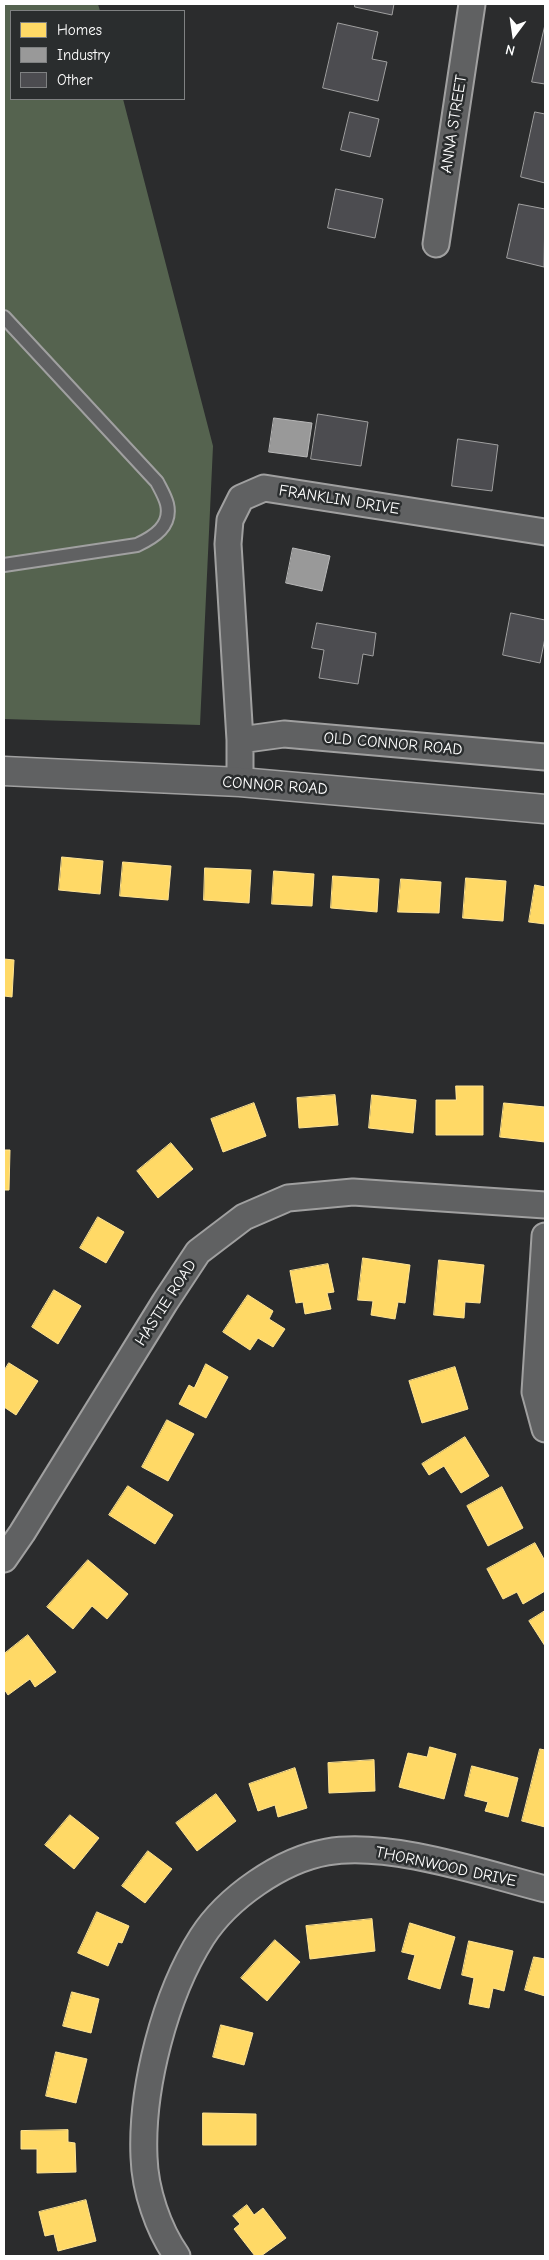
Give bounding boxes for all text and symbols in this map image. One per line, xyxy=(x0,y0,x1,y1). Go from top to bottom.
legend xyxy=(10,10,185,100)
north arrow xyxy=(489,10,539,60)
text: Homes xyxy=(57,21,102,39)
text: N xyxy=(504,41,517,59)
text: Industry xyxy=(57,46,110,64)
text: Other xyxy=(57,71,92,89)
street label: ANNA STREET xyxy=(437,73,471,175)
street label: FRANKLIN DRIVE xyxy=(277,481,401,519)
street label: OLD CONNOR ROAD xyxy=(323,728,463,760)
street label: CONNOR ROAD xyxy=(222,773,328,799)
street label: HASTIE ROAD xyxy=(131,1256,201,1350)
street label: THORNWOOD DRIVE xyxy=(374,1843,518,1891)

